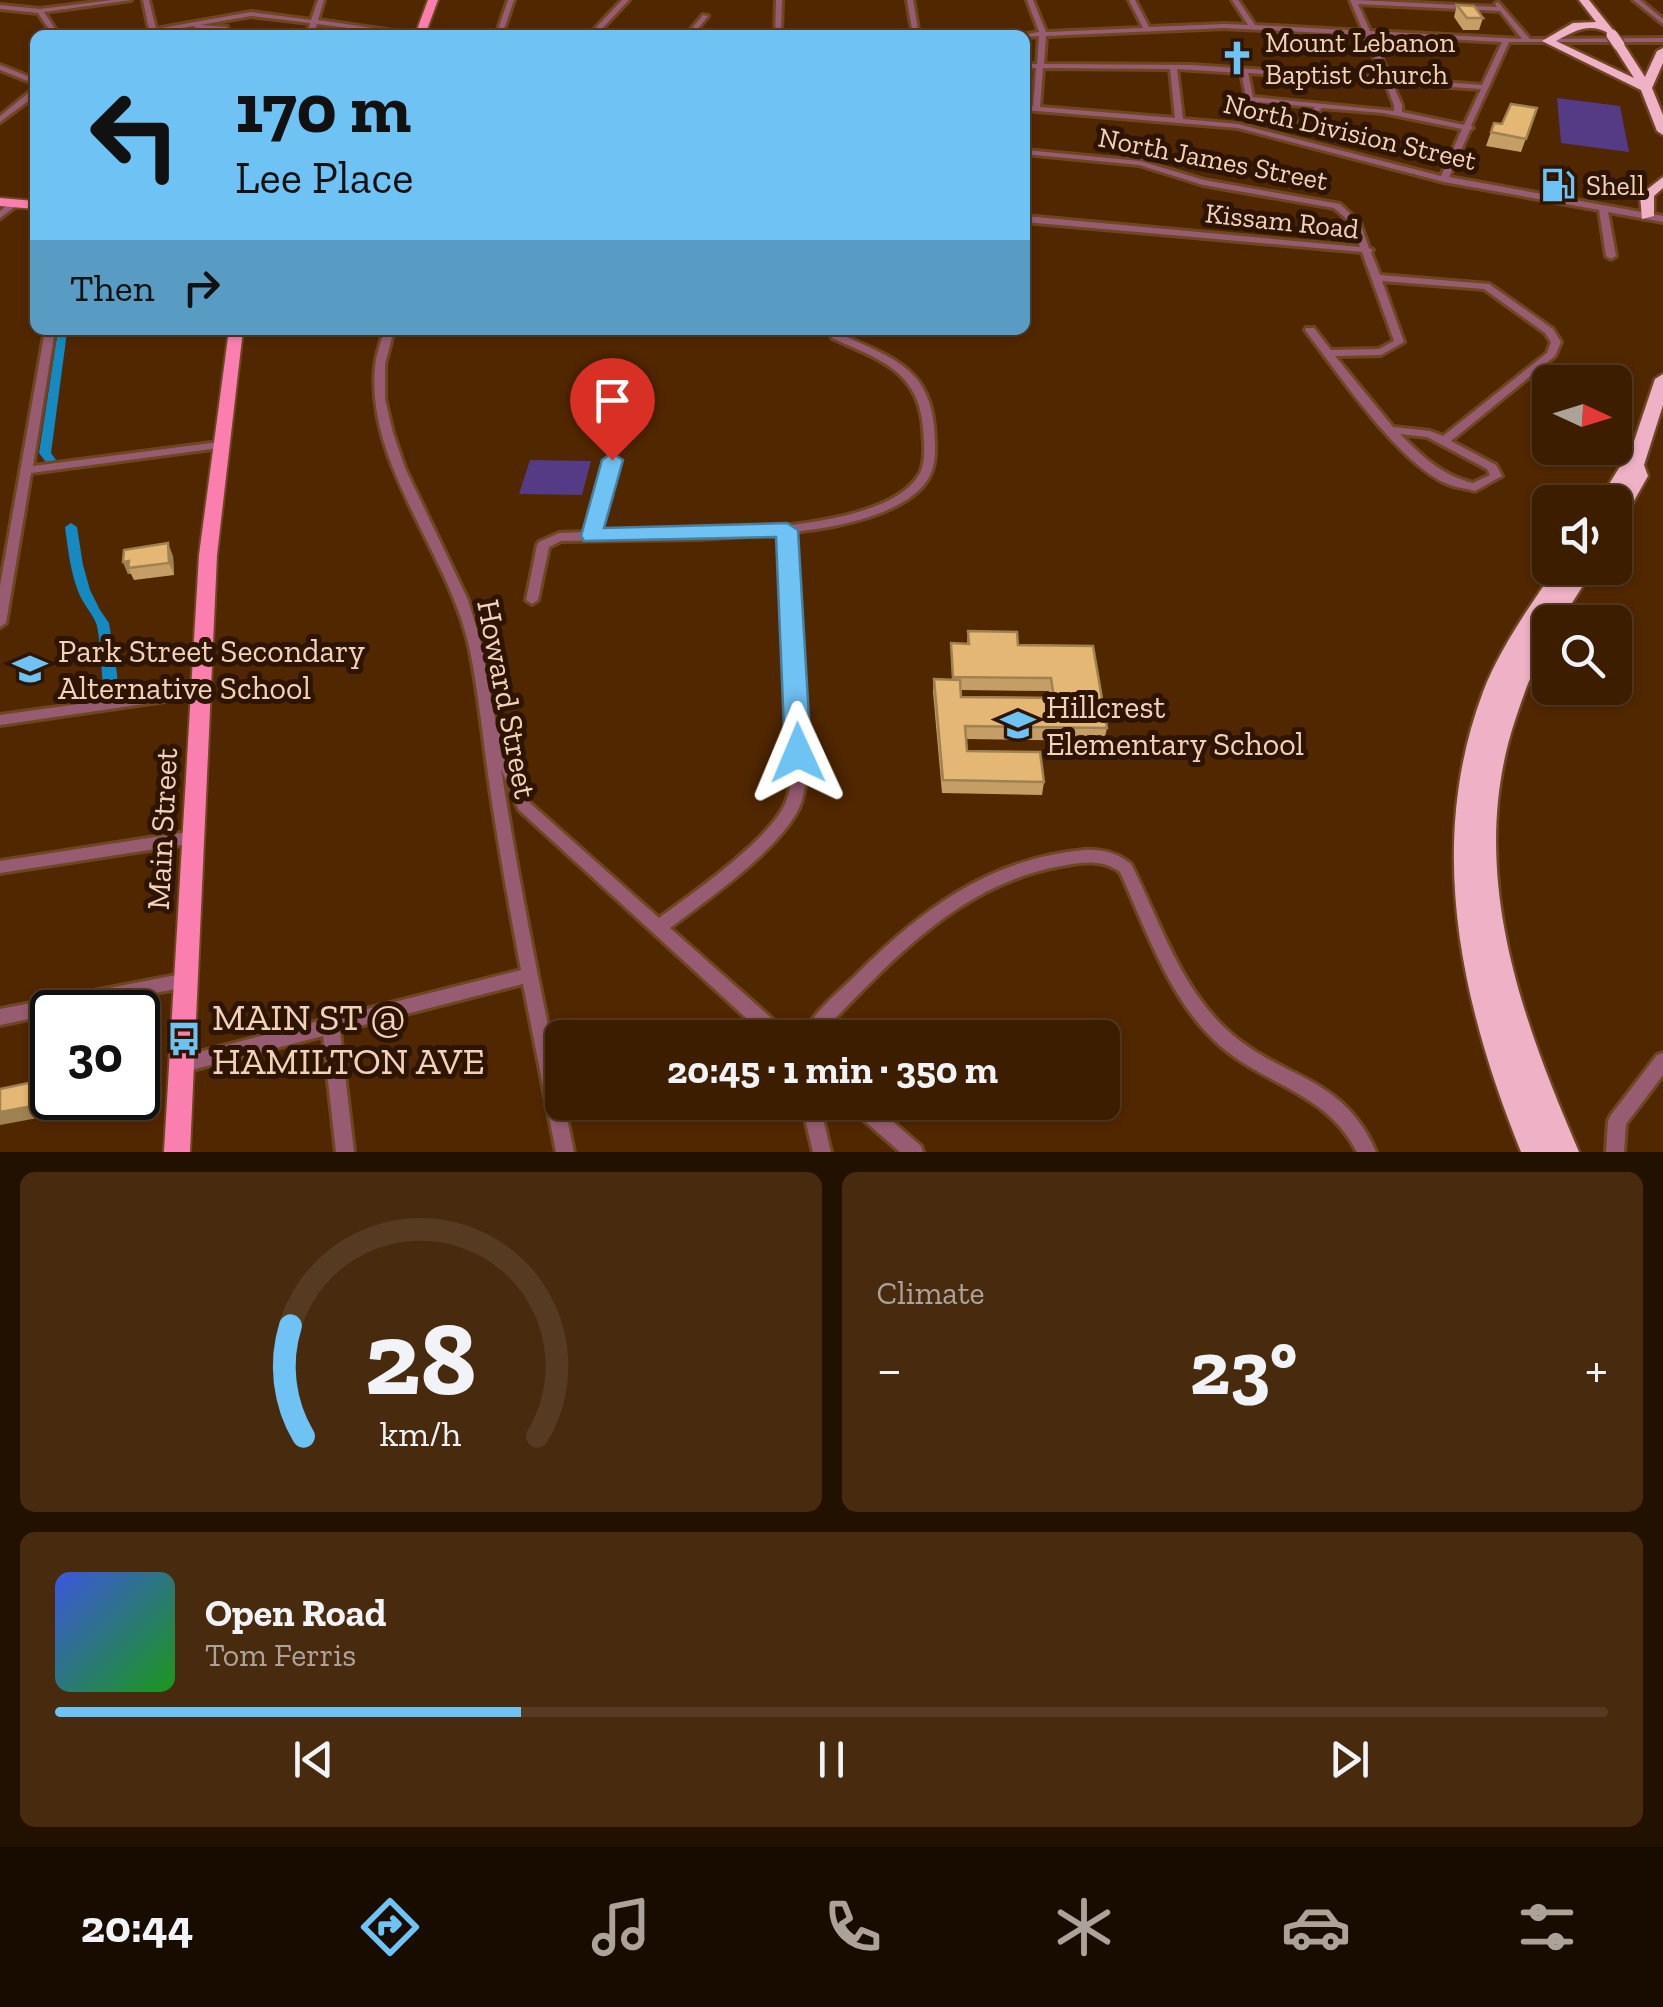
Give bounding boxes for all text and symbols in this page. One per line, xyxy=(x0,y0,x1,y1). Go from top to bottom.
place label: Mount Lebanon Baptist Church xyxy=(1265,26,1455,91)
church icon: Mount Lebanon Baptist Church xyxy=(1218,39,1256,77)
text: 170 m xyxy=(235,66,411,150)
icon: left xyxy=(70,70,200,200)
street label: North Division Street xyxy=(1220,87,1480,177)
street label: North James Street xyxy=(1095,121,1331,198)
text: Lee Place xyxy=(235,151,414,205)
fuel station icon: Shell xyxy=(1539,166,1577,204)
place label: Shell xyxy=(1586,169,1645,202)
street label: Kissam Road xyxy=(1203,197,1361,245)
icon: right xyxy=(174,260,229,315)
text: Then xyxy=(70,265,154,311)
pin xyxy=(570,358,655,461)
north arrow xyxy=(1532,365,1632,465)
map controls xyxy=(1532,365,1632,705)
icon: arrive xyxy=(585,373,640,428)
button: sound xyxy=(1532,485,1632,585)
street label: Howard Street xyxy=(469,596,545,802)
button: search xyxy=(1532,605,1632,705)
place label: Park Street Secondary Alternative School xyxy=(58,632,365,707)
school or university icon: Park Street Secondary Alternative School xyxy=(11,650,49,688)
place label: Hillcrest Elementary School xyxy=(1046,688,1304,763)
position arrow xyxy=(746,701,850,805)
school or university icon: Hillcrest Elementary School xyxy=(999,706,1037,744)
street label: Main Street xyxy=(139,747,185,911)
speed limit sign: 30 xyxy=(30,990,160,1120)
place label: MAIN ST @ HAMILTON AVE xyxy=(212,994,485,1084)
bus stop icon: MAIN ST @ HAMILTON AVE xyxy=(165,1020,203,1058)
text: 20:45 · 1 min · 350 m xyxy=(667,1047,998,1093)
text: Climate xyxy=(877,1274,985,1312)
text: 28 xyxy=(365,1296,477,1421)
text: 23° xyxy=(1190,1323,1297,1413)
text: − xyxy=(877,1336,902,1402)
text: + xyxy=(1585,1336,1608,1402)
text: km/h xyxy=(380,1412,462,1455)
text: Open Road xyxy=(205,1590,387,1636)
text: Tom Ferris xyxy=(205,1636,356,1674)
icon: previous xyxy=(286,1732,341,1787)
icon: pause xyxy=(804,1732,859,1787)
icon: next xyxy=(1322,1732,1377,1787)
icon: directions xyxy=(355,1892,425,1962)
icon: music xyxy=(586,1892,656,1962)
icon: phone xyxy=(818,1892,888,1962)
icon: climate xyxy=(1049,1892,1119,1962)
icon: car xyxy=(1281,1892,1351,1962)
icon: filters xyxy=(1512,1892,1582,1962)
text: 20:44 xyxy=(81,1900,193,1954)

